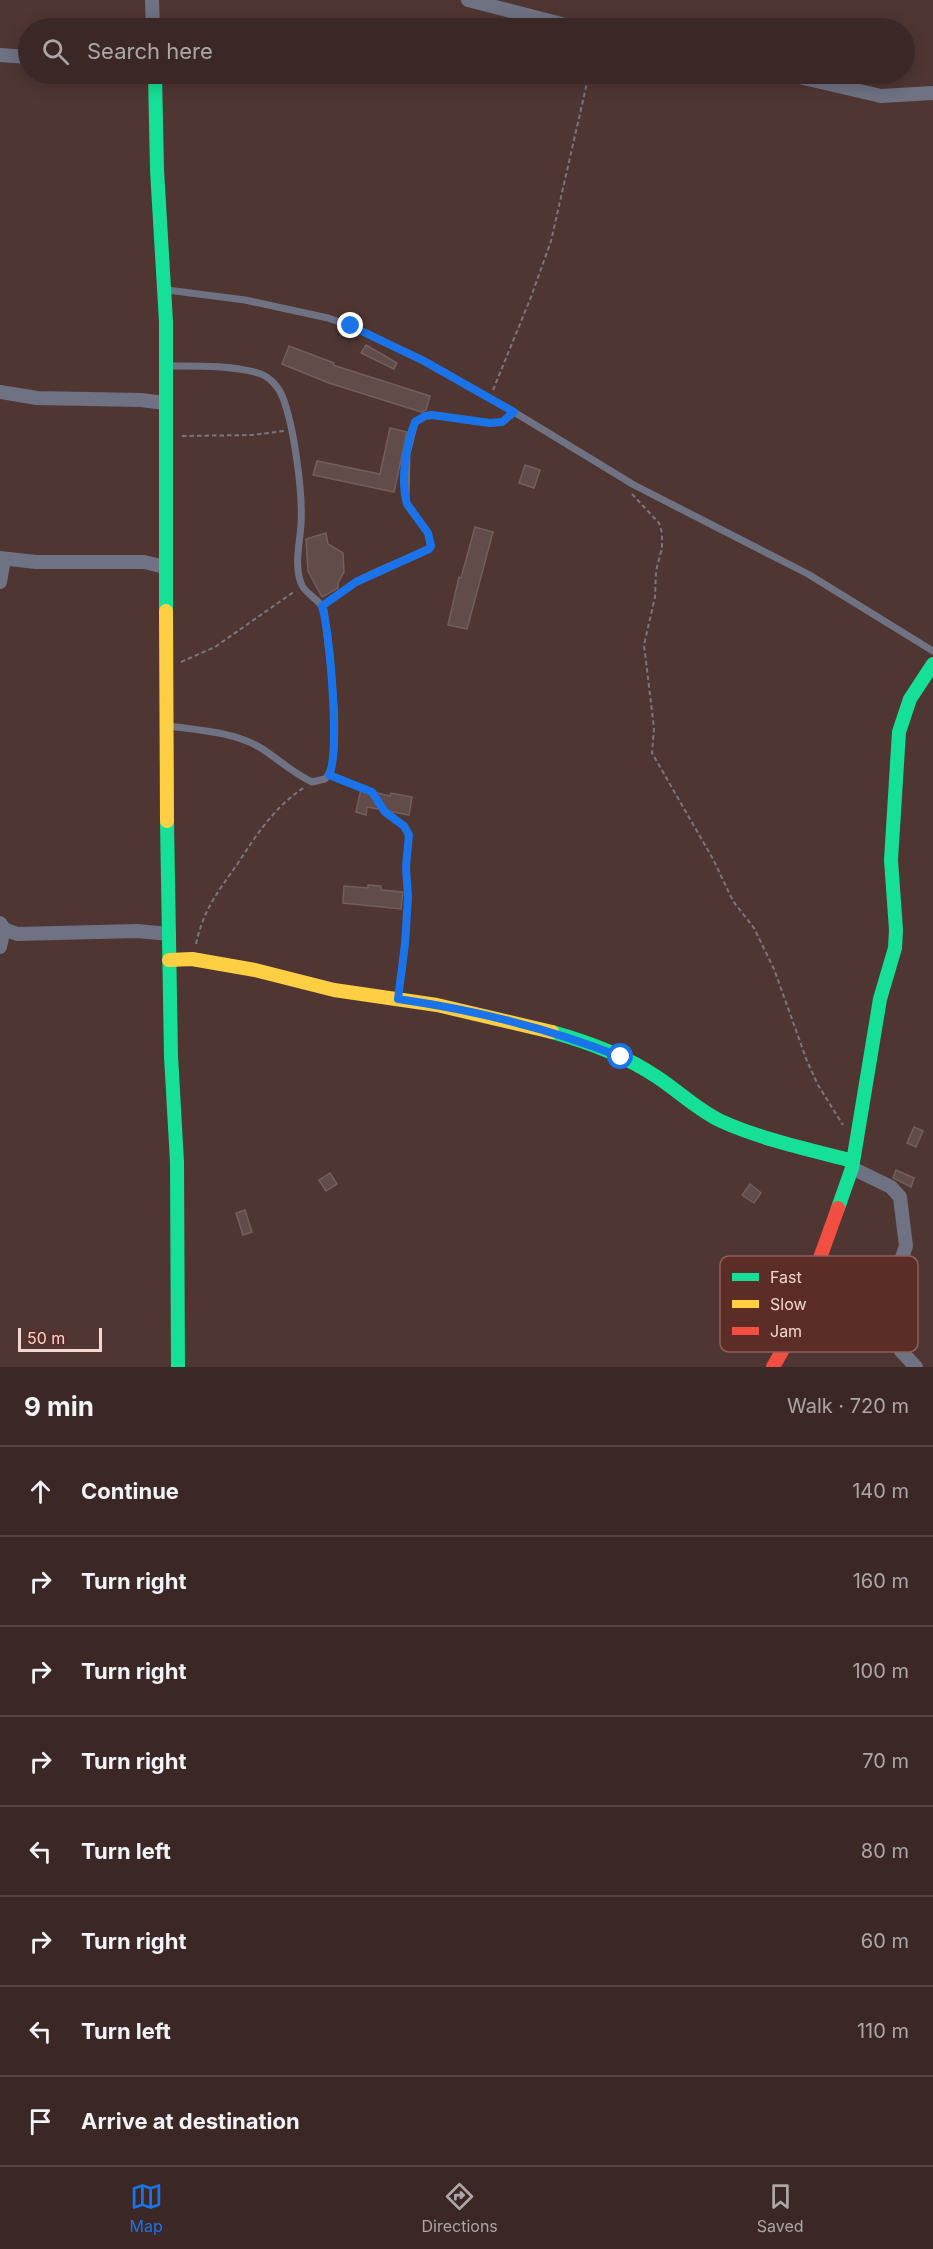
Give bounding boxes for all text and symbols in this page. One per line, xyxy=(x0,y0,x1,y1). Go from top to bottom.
search box xyxy=(18,18,915,84)
icon: search xyxy=(39,35,72,68)
text: Search here xyxy=(87,38,213,64)
route end xyxy=(337,312,363,338)
route start xyxy=(607,1043,633,1069)
legend xyxy=(720,1256,918,1352)
text: Fast xyxy=(770,1267,802,1287)
text: Slow xyxy=(770,1294,807,1314)
text: Jam xyxy=(770,1321,802,1341)
scale bar xyxy=(18,1325,102,1352)
text: 50 m xyxy=(27,1328,65,1348)
text: 9 min xyxy=(24,1391,94,1422)
text: Walk · 720 m xyxy=(787,1394,909,1418)
icon: ahead xyxy=(24,1475,57,1508)
text: Continue xyxy=(81,1478,179,1504)
text: 140 m xyxy=(852,1479,909,1503)
icon: right xyxy=(24,1565,57,1598)
text: Turn right xyxy=(81,1568,187,1594)
text: 160 m xyxy=(853,1569,909,1593)
icon: right xyxy=(24,1655,57,1688)
text: Turn right xyxy=(81,1658,187,1684)
text: 100 m xyxy=(852,1659,909,1683)
icon: right xyxy=(24,1745,57,1778)
text: Turn right xyxy=(81,1748,187,1774)
text: 70 m xyxy=(862,1749,909,1773)
icon: left xyxy=(24,1835,57,1868)
text: Turn left xyxy=(81,1838,171,1864)
text: 80 m xyxy=(861,1839,909,1863)
icon: right xyxy=(24,1925,57,1958)
text: Turn right xyxy=(81,1928,187,1954)
text: 60 m xyxy=(861,1929,909,1953)
icon: left xyxy=(24,2015,57,2048)
text: Turn left xyxy=(81,2018,171,2044)
text: 110 m xyxy=(857,2019,909,2043)
icon: arrive xyxy=(24,2105,57,2138)
text: Arrive at destination xyxy=(81,2108,300,2134)
tab: Map xyxy=(129,2180,163,2236)
tab: Directions xyxy=(422,2180,498,2236)
tab: Saved xyxy=(757,2180,804,2236)

